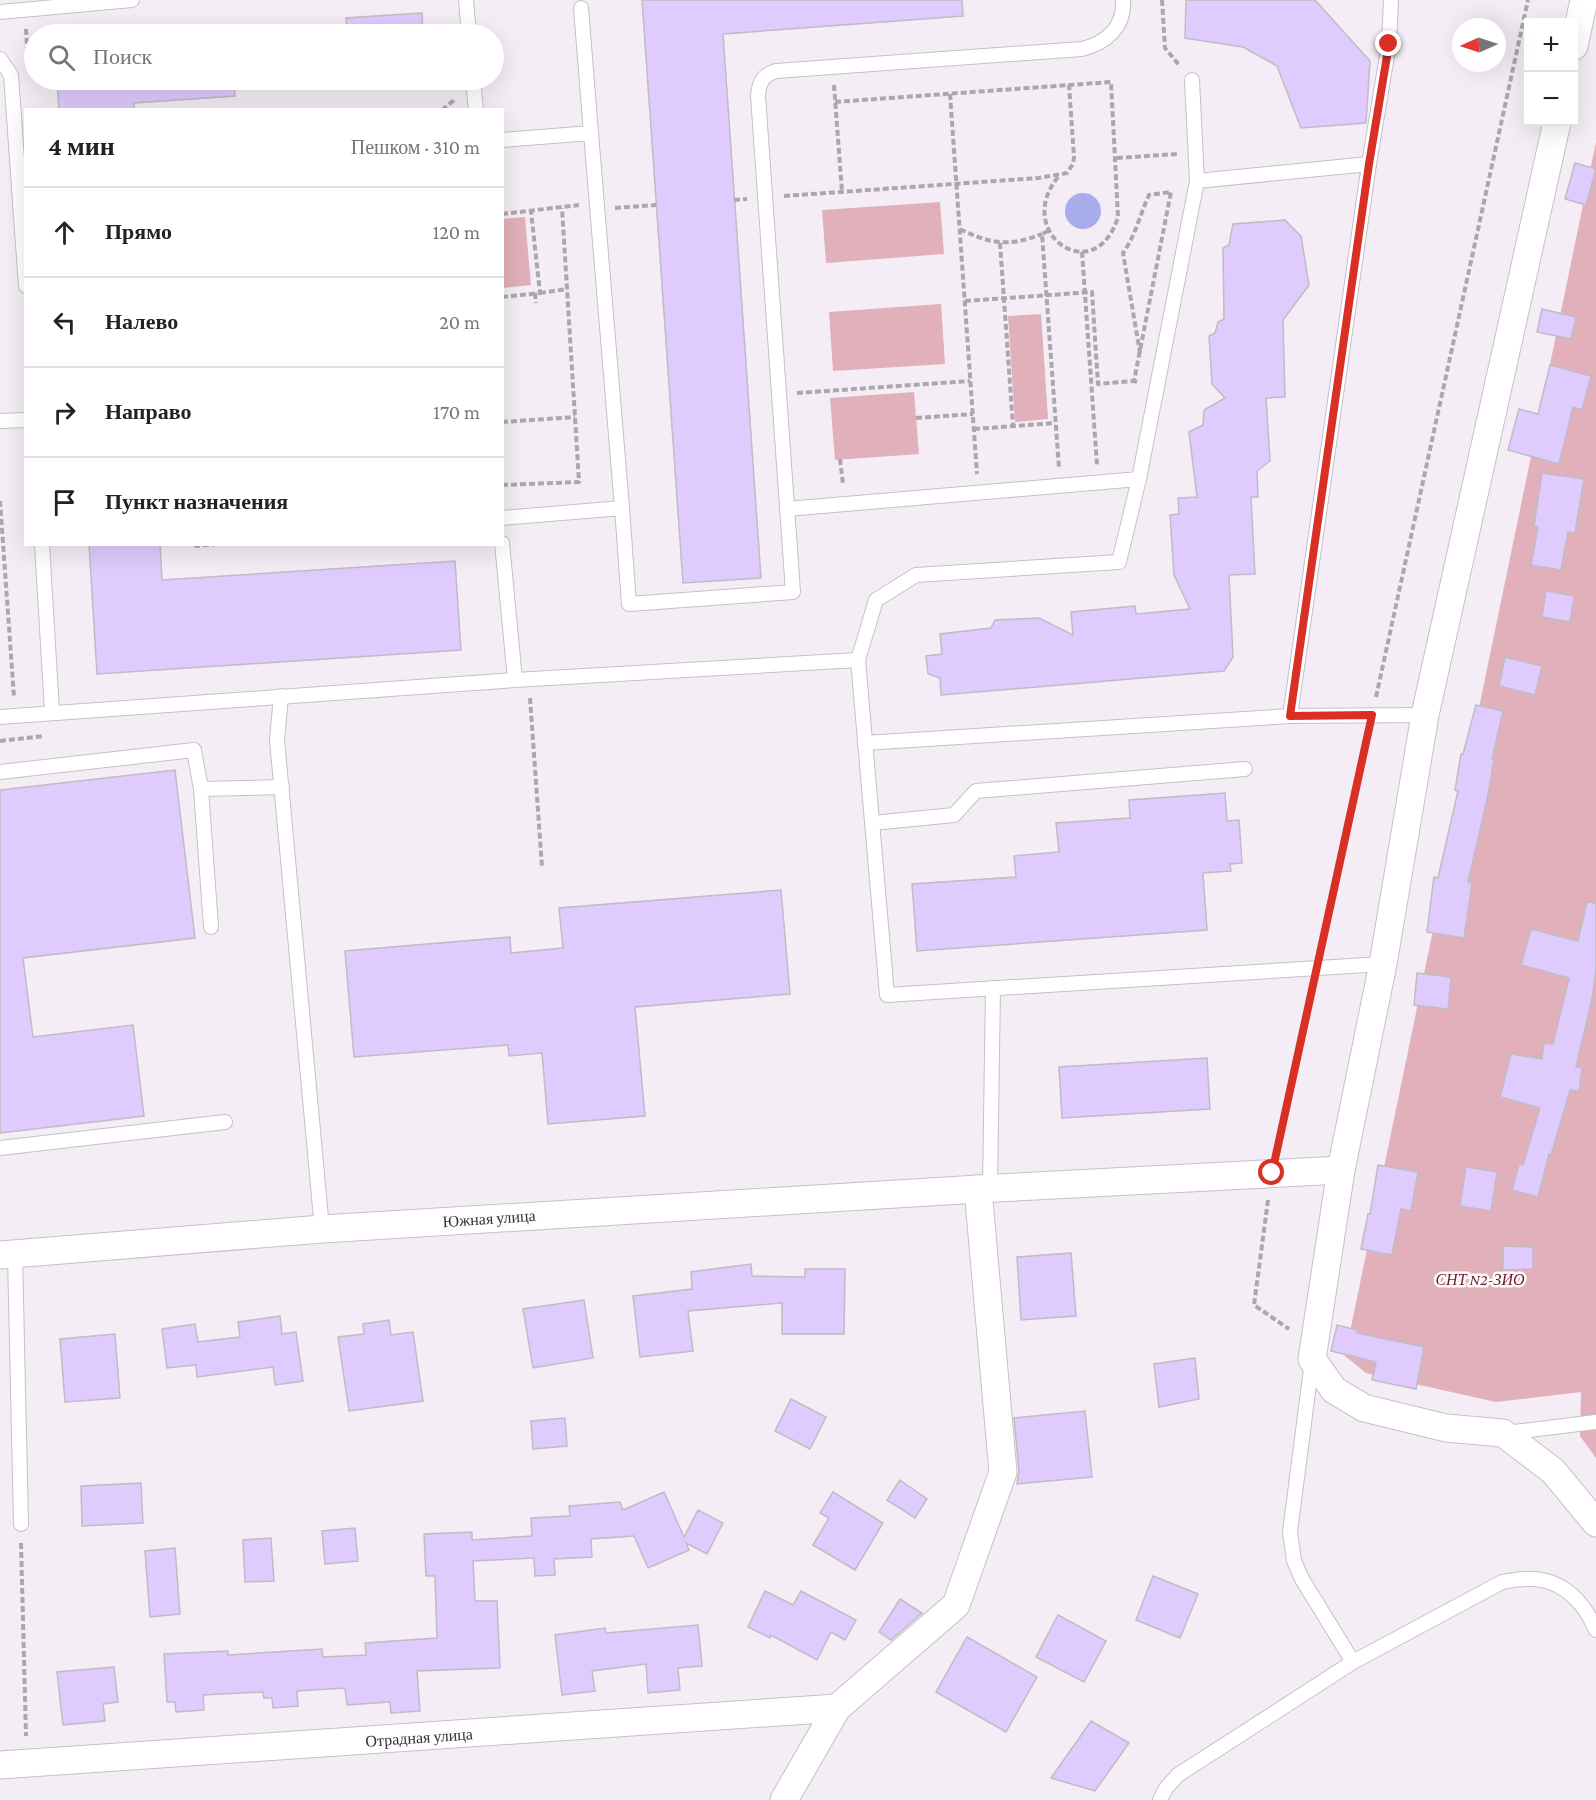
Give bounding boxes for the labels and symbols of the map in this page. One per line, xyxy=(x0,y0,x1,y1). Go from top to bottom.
north arrow xyxy=(1452,18,1506,72)
route end xyxy=(1375,30,1401,56)
route start xyxy=(1258,1159,1284,1185)
street label: Южная улица xyxy=(442,1207,536,1231)
park label: СНТ N2-ЗИО xyxy=(1435,1271,1525,1288)
street label: Отрадная улица xyxy=(365,1725,473,1751)

